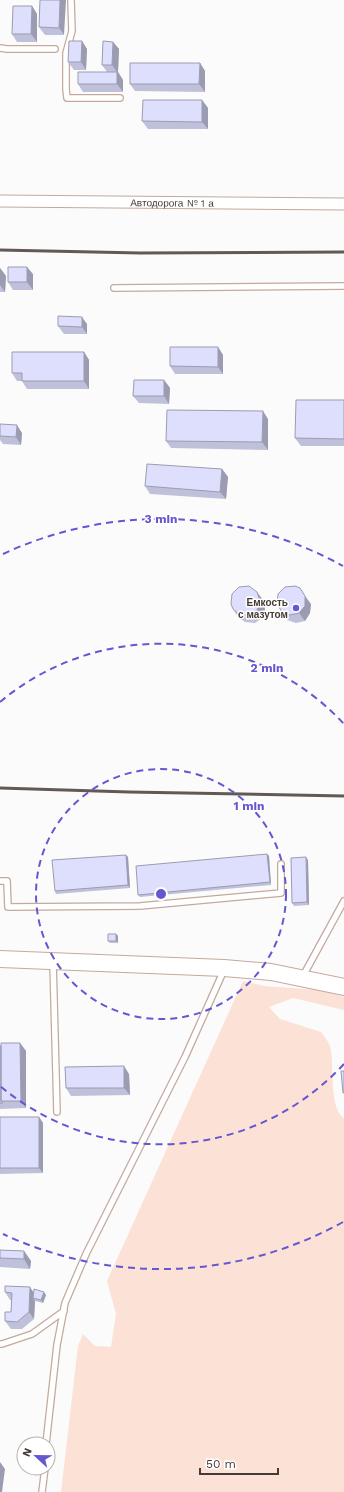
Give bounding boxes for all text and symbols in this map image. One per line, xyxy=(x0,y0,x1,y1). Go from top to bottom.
street label: Автодорога № 1 а xyxy=(130,197,214,209)
text: 3 min xyxy=(145,512,177,526)
place label: Емкость с мазутом xyxy=(238,597,288,620)
marker: Емкость с мазутом xyxy=(291,603,301,613)
text: 2 min xyxy=(251,661,283,675)
text: 1 min xyxy=(234,799,264,813)
centre of rings xyxy=(154,887,168,901)
north arrow xyxy=(16,1436,56,1476)
text: N xyxy=(20,1446,35,1459)
scale bar xyxy=(200,1450,278,1476)
text: 50 m xyxy=(206,1457,236,1471)

